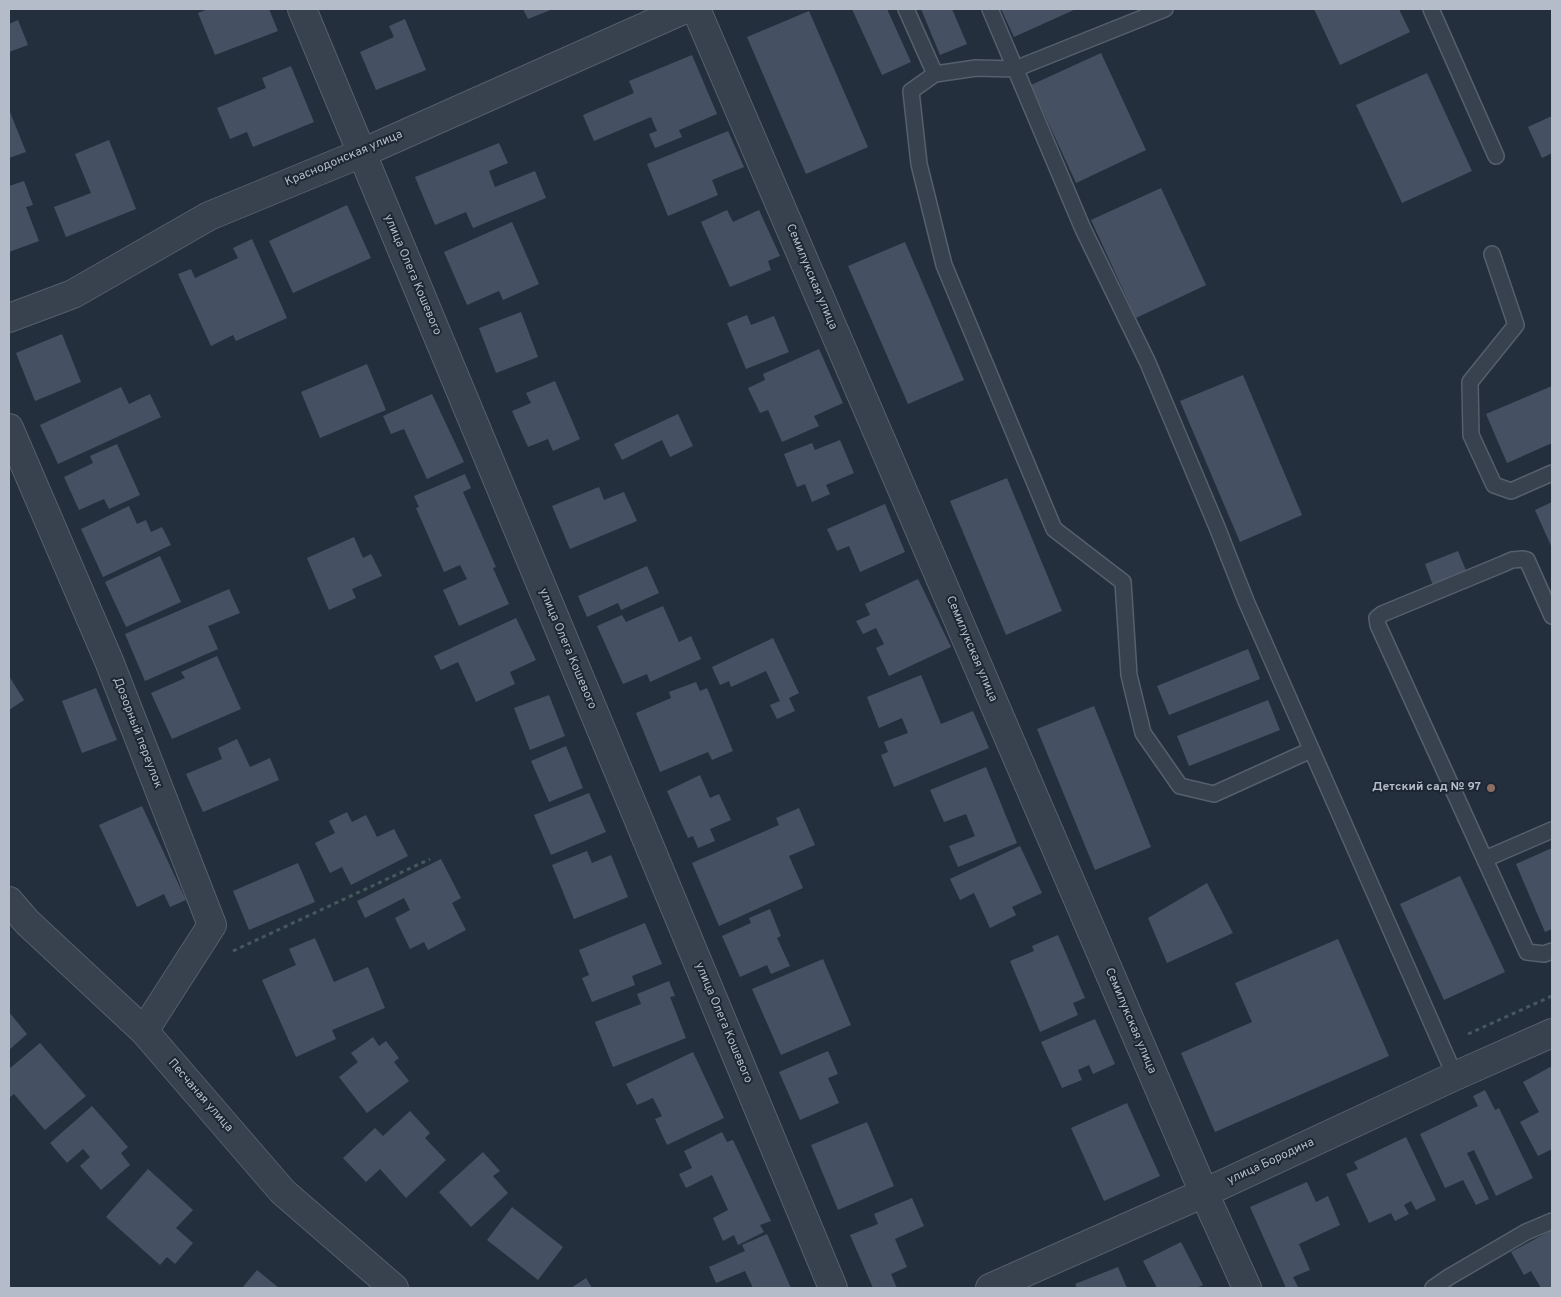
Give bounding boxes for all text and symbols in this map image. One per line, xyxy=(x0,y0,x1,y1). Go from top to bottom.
street label: Краснодонская улица xyxy=(283,128,405,190)
street label: улица Олега Кошевого xyxy=(380,212,444,338)
street label: Семилукская улица xyxy=(782,222,840,332)
street label: улица Олега Кошевого xyxy=(535,586,599,712)
street label: Семилукская улица xyxy=(942,594,1000,704)
street label: Дозорный переулок xyxy=(109,675,165,791)
place label: Детский сад № 97 xyxy=(1372,781,1481,795)
marker: Детский сад № 97 xyxy=(1485,782,1497,794)
street label: улица Олега Кошевого xyxy=(691,960,755,1086)
street label: Семилукская улица xyxy=(1101,966,1159,1076)
street label: Песчаная улица xyxy=(164,1057,236,1135)
street label: улица Бородина xyxy=(1225,1136,1317,1188)

